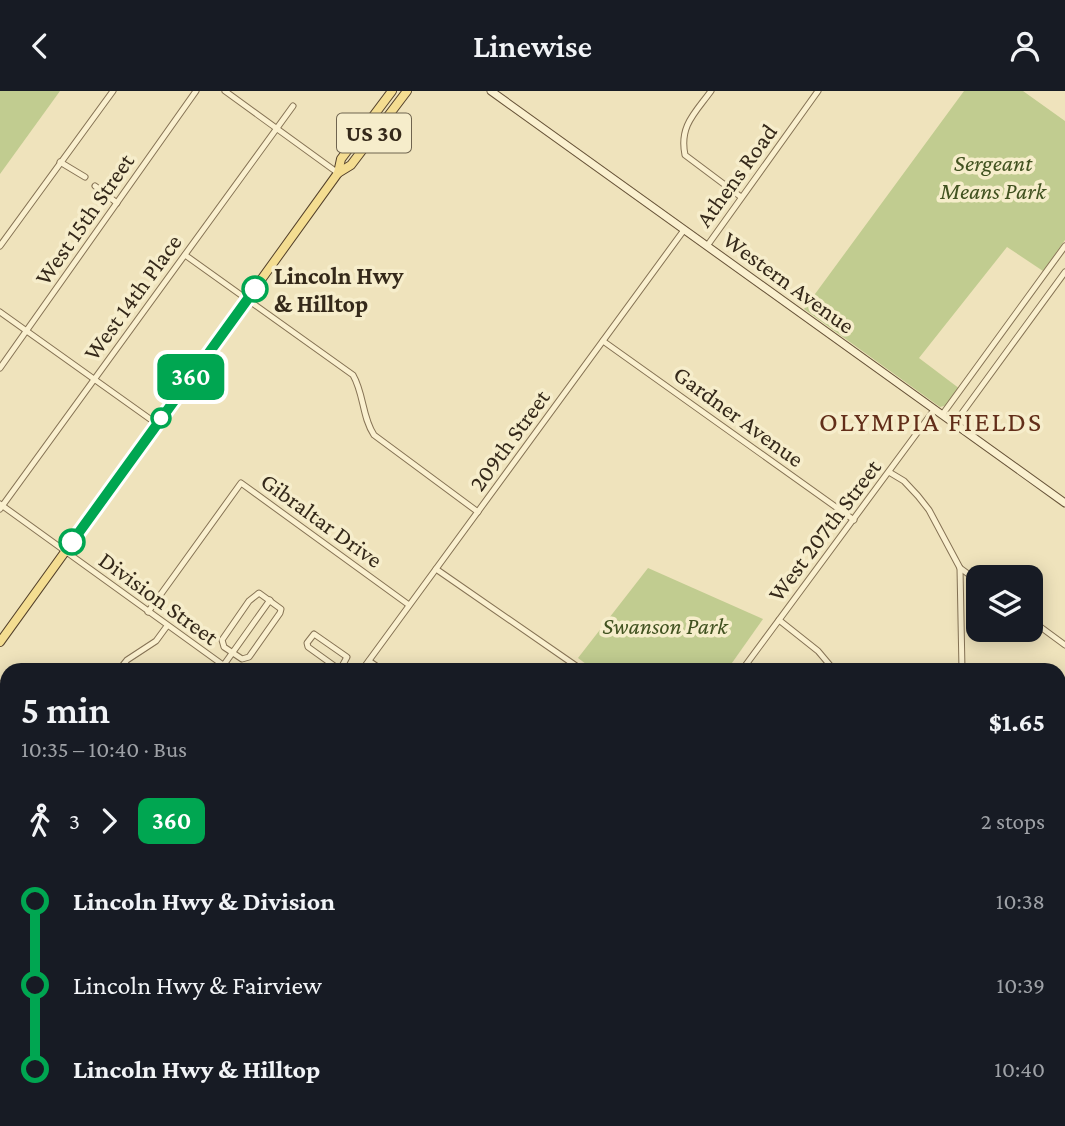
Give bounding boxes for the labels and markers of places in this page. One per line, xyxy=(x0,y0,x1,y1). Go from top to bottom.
place label: Lincoln Hwy & Hilltop xyxy=(274,262,404,317)
marker: Lincoln Hwy & Hilltop xyxy=(242,276,268,302)
unlabelled marker xyxy=(151,408,171,428)
unlabelled marker xyxy=(59,529,85,555)

